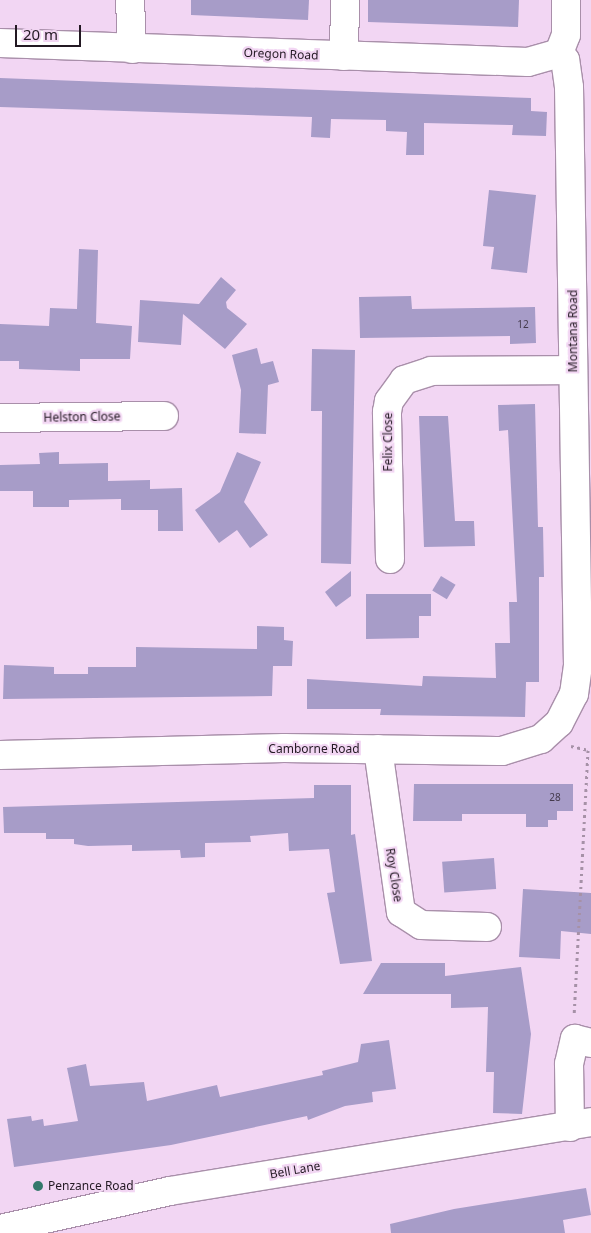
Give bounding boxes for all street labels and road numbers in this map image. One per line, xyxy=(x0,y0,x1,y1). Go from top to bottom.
street label: Oregon Road xyxy=(243,45,319,63)
street label: Montana Road xyxy=(566,290,580,372)
street label: Helston Close xyxy=(43,409,121,425)
street label: Felix Close xyxy=(381,412,395,472)
street label: Camborne Road xyxy=(268,742,360,756)
street label: Roy Close xyxy=(383,847,405,903)
street label: Bell Lane xyxy=(269,1158,321,1182)

